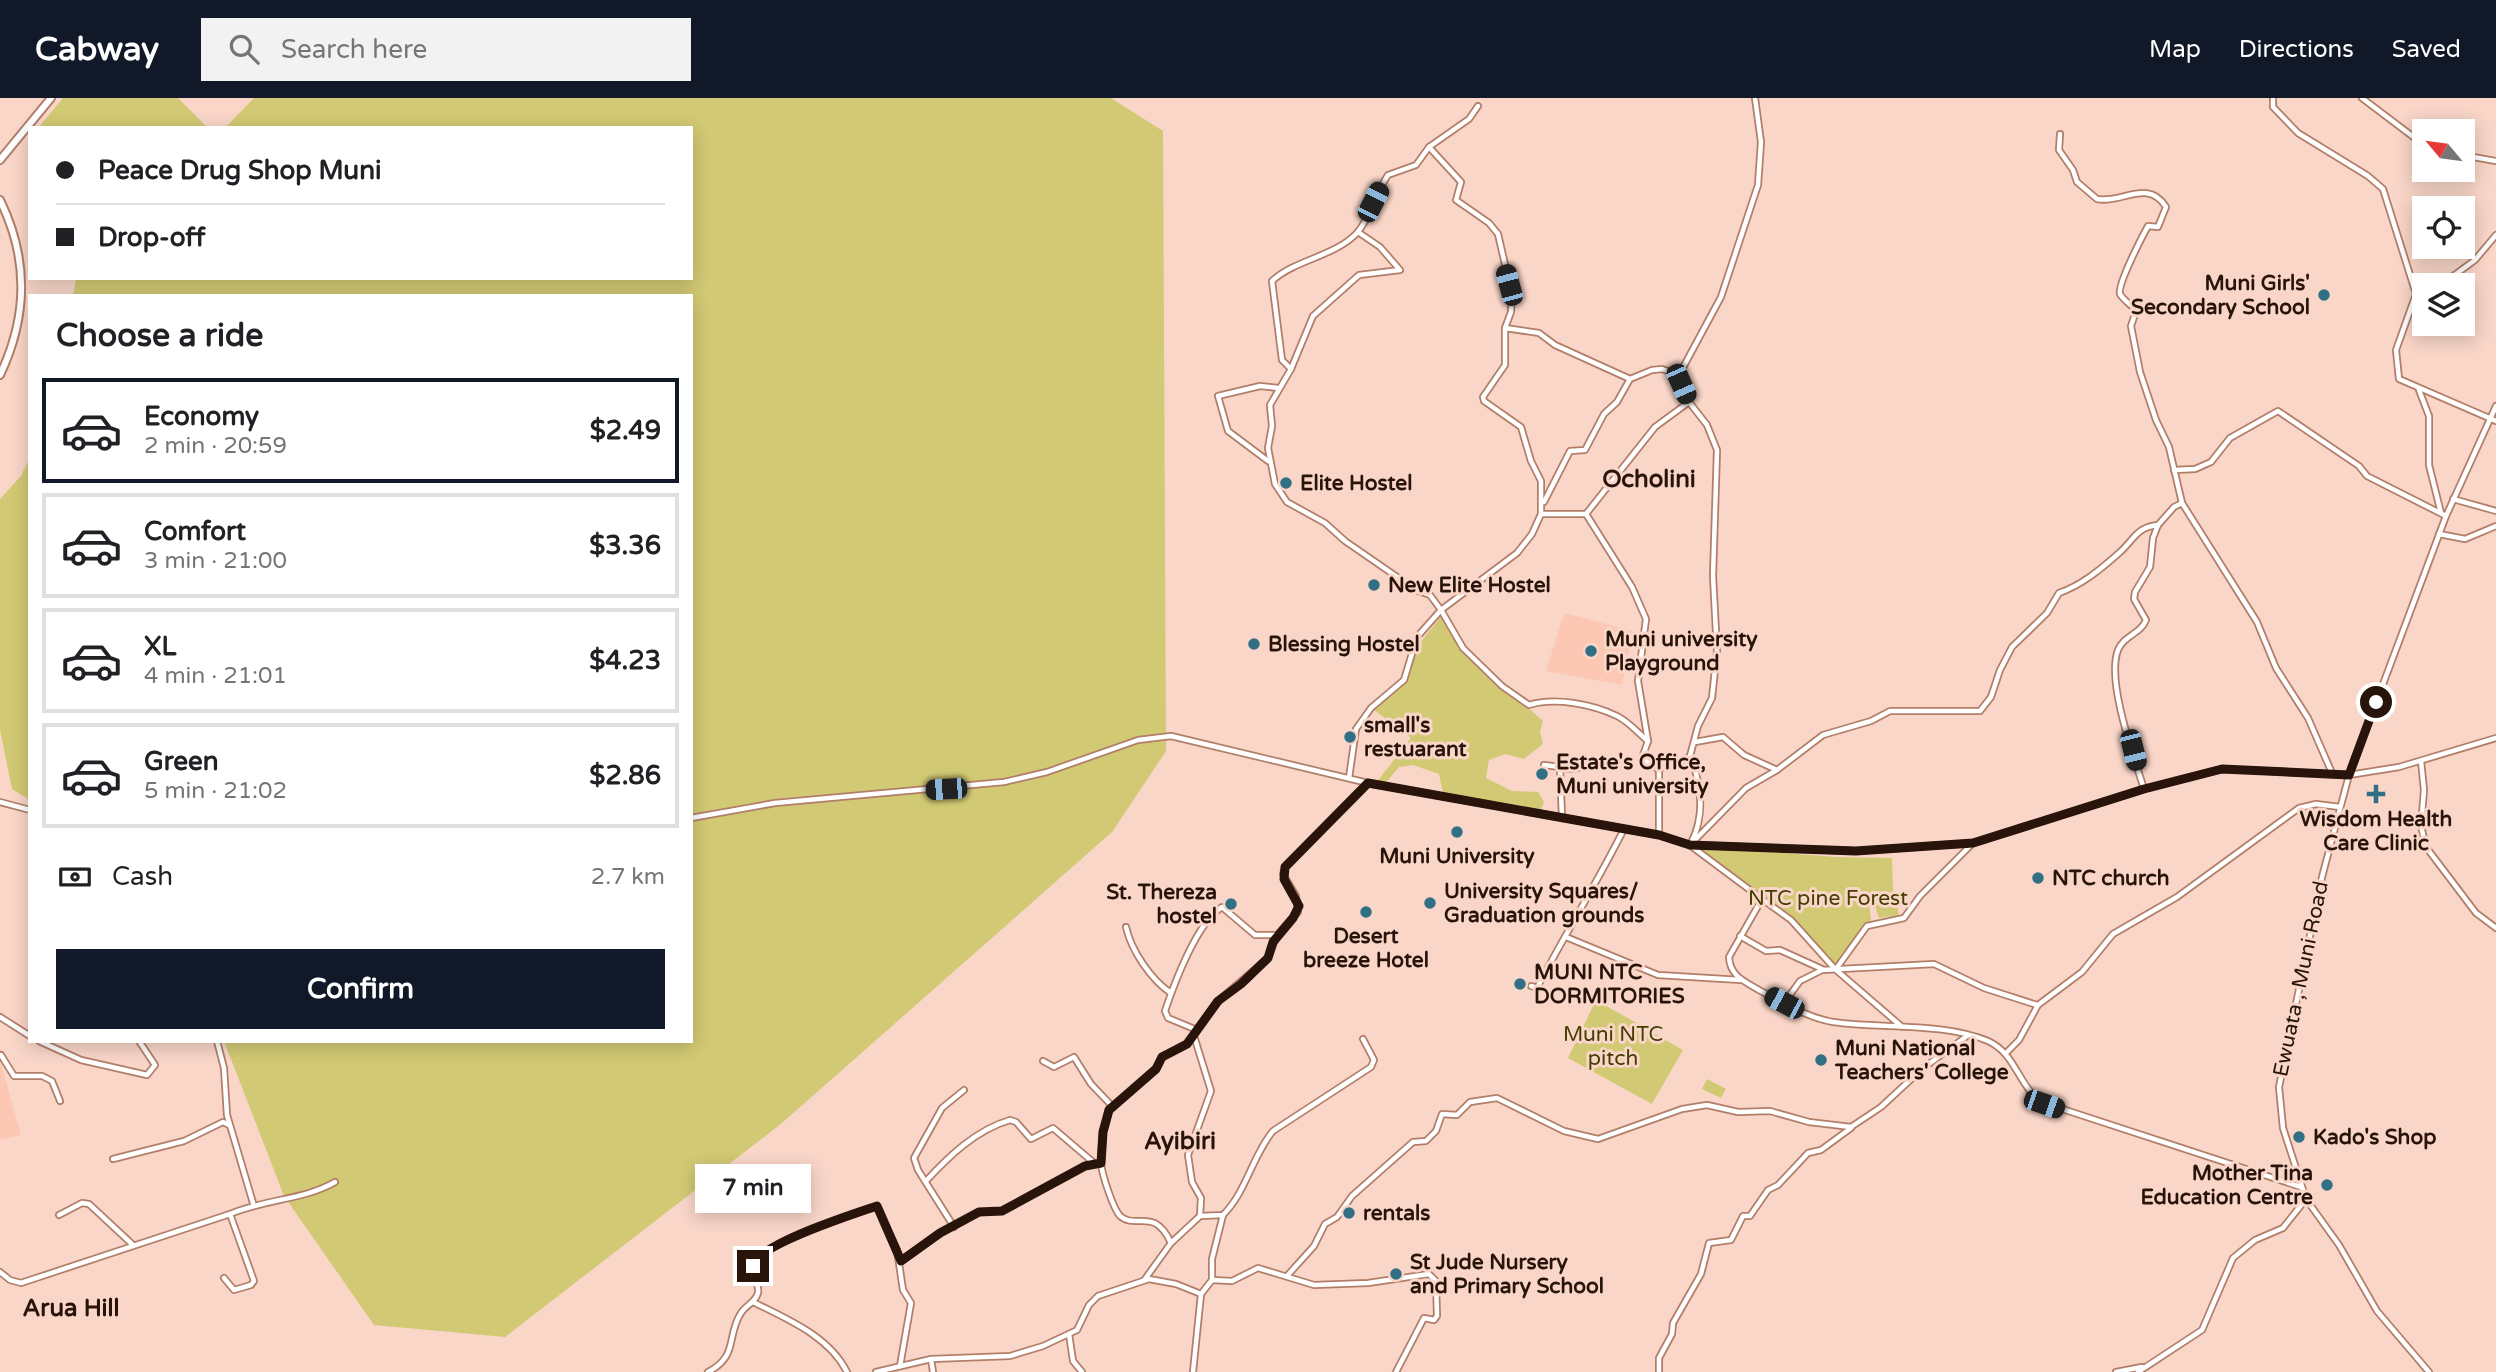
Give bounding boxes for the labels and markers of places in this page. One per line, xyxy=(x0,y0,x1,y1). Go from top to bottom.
place label: Muni Girls' Secondary School xyxy=(2131,271,2310,320)
marker: Muni Girls' Secondary School xyxy=(2316,287,2332,303)
place label: Elite Hostel xyxy=(1300,471,1412,496)
marker: Elite Hostel xyxy=(1278,475,1294,491)
place label: New Elite Hostel xyxy=(1388,573,1551,598)
marker: New Elite Hostel xyxy=(1366,577,1382,593)
place label: Muni university Playground xyxy=(1605,627,1758,676)
place label: Blessing Hostel xyxy=(1268,632,1420,657)
marker: Blessing Hostel xyxy=(1246,636,1262,652)
marker: Muni university Playground xyxy=(1583,643,1599,659)
place label: small's restuarant xyxy=(1364,713,1467,762)
marker: small's restuarant xyxy=(1342,729,1358,745)
place label: Estate's Office, Muni university xyxy=(1556,750,1709,799)
marker: Estate's Office, Muni university xyxy=(1534,766,1550,782)
marker: Wisdom Health Care Clinic xyxy=(2366,784,2386,804)
place label: Wisdom Health Care Clinic xyxy=(2300,807,2452,856)
marker: Muni University xyxy=(1449,824,1465,840)
place label: Muni University xyxy=(1379,844,1535,869)
place label: NTC church xyxy=(2052,866,2170,891)
marker: NTC church xyxy=(2030,870,2046,886)
place label: University Squares/ Graduation grounds xyxy=(1444,879,1644,928)
place label: St. Thereza hostel xyxy=(1106,880,1217,929)
marker: University Squares/ Graduation grounds xyxy=(1422,895,1438,911)
marker: St. Thereza hostel xyxy=(1223,896,1239,912)
marker: Desert breeze Hotel xyxy=(1358,904,1374,920)
place label: Desert breeze Hotel xyxy=(1303,924,1429,973)
place label: MUNI NTC DORMITORIES xyxy=(1534,960,1685,1009)
marker: MUNI NTC DORMITORIES xyxy=(1512,976,1528,992)
place label: Muni National Teachers' College xyxy=(1834,1036,2009,1085)
marker: Muni National Teachers' College xyxy=(1813,1052,1829,1068)
place label: Kado's Shop xyxy=(2313,1125,2436,1150)
marker: Kado's Shop xyxy=(2291,1129,2307,1145)
place label: Mother Tina Education Centre xyxy=(2141,1161,2313,1210)
marker: Mother Tina Education Centre xyxy=(2319,1177,2335,1193)
place label: rentals xyxy=(1363,1201,1430,1226)
marker: rentals xyxy=(1341,1205,1357,1221)
place label: St Jude Nursery and Primary School xyxy=(1410,1250,1604,1299)
marker: St Jude Nursery and Primary School xyxy=(1388,1266,1404,1282)

